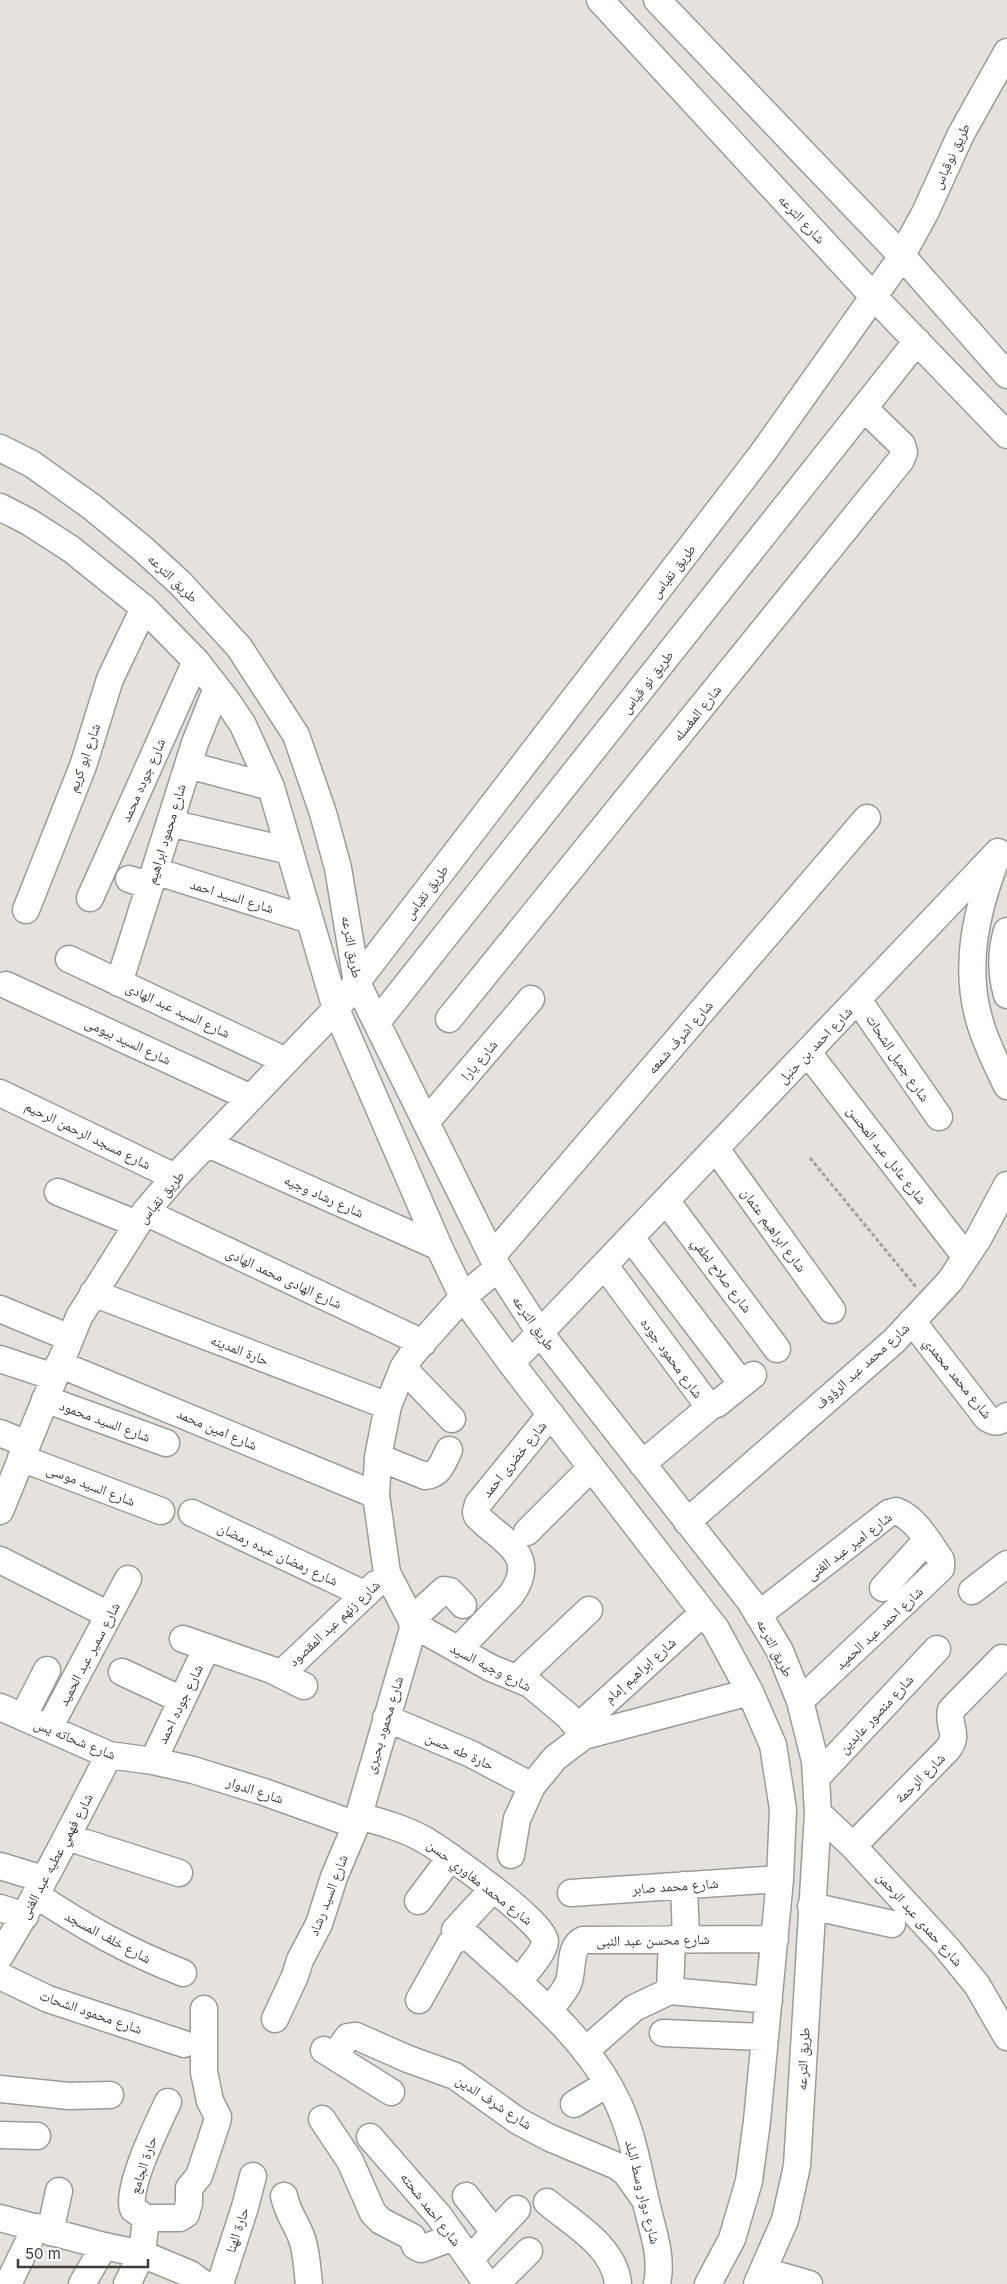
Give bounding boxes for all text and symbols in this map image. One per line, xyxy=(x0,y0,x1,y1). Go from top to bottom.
street label: طريق نوقباس xyxy=(928,120,975,192)
street label: شارع الترعه xyxy=(774,191,829,248)
street label: طريق نقباس xyxy=(646,540,700,602)
street label: طريق الترعه xyxy=(143,550,202,607)
street label: طريق نو قياس xyxy=(617,647,678,718)
street label: شارع المغسله xyxy=(669,681,726,746)
street label: شارع ابو كريم xyxy=(64,721,105,795)
street label: شارع جوده محمد xyxy=(117,735,170,825)
street label: شارع محمود ابراهيم xyxy=(142,782,191,887)
street label: طريق نقباس xyxy=(400,861,453,923)
street label: شارع السيد احمد xyxy=(188,875,276,918)
street label: طريق الترعه xyxy=(337,914,366,980)
street label: شارع السيد عبد الهادى xyxy=(123,978,233,1043)
street label: شارع اشرف شمعه xyxy=(643,996,718,1078)
street label: شارع احمد بن حنبل xyxy=(774,1003,857,1088)
street label: شارع جميل الشحات xyxy=(861,1011,934,1106)
street label: شارع السيد بيومى xyxy=(82,1013,174,1070)
street label: شارع يارا xyxy=(457,1036,502,1085)
street label: شارع مسجد الرحمن الرحيم xyxy=(22,1097,154,1174)
street label: شارع عادل عبد المحسن xyxy=(842,1102,931,1208)
street label: طريق نقباس xyxy=(134,1167,189,1228)
street label: شارع رشاد وجيه xyxy=(281,1170,367,1222)
street label: شارع ابراهيم عثمان xyxy=(737,1184,811,1276)
street label: شارع صلاح لطفي xyxy=(686,1234,756,1318)
street label: شارع الهادى محمد الهادى xyxy=(223,1243,345,1314)
street label: طريق الترعه xyxy=(508,1292,559,1355)
street label: شارع محمود جوده xyxy=(636,1314,707,1402)
street label: شارع محمد عبد الرؤوف xyxy=(811,1319,914,1414)
street label: حارة المدينه xyxy=(208,1331,272,1369)
street label: شارع محمد محمدي xyxy=(918,1334,996,1424)
street label: شارع السيد محمود xyxy=(57,1396,153,1447)
street label: شارع امين محمد xyxy=(174,1404,260,1455)
street label: شارع خضرى احمد xyxy=(478,1417,551,1502)
street label: شارع السيد موسى xyxy=(44,1460,138,1511)
street label: شارع امير عبد الغنى xyxy=(803,1508,896,1585)
street label: شارع رمضان عبده رمضان xyxy=(215,1518,341,1591)
street label: شارع زنهم عبد المقصود xyxy=(284,1576,384,1671)
street label: شارع احمد عبد الحميد xyxy=(831,1583,927,1674)
street label: شارع سمير عبد الحميد xyxy=(54,1599,125,1709)
street label: طريق الترعه xyxy=(752,1616,797,1681)
street label: شارع ابراهيم إمام xyxy=(600,1633,680,1708)
street label: شارع وجيه السيد xyxy=(447,1639,535,1696)
street label: شارع جوده احمد xyxy=(153,1661,208,1747)
street label: شارع منصور عابدين xyxy=(835,1671,918,1758)
street label: شارع محمود بحيرى xyxy=(361,1674,408,1776)
street label: شارع شحاته يس xyxy=(31,1714,119,1765)
street label: حارة طه حسن xyxy=(423,1728,497,1774)
street label: شارع الرحمة xyxy=(891,1749,950,1808)
street label: شارع الدوار xyxy=(223,1772,286,1809)
street label: شارع فهمي عطيه عبد الغنى xyxy=(15,1790,99,1923)
street label: شارع محمد مغاوري حسن xyxy=(422,1835,536,1931)
street label: شارع السيد رشاد xyxy=(304,1852,353,1939)
street label: شارع حمدى عبد الرحمن xyxy=(872,1868,967,1971)
street label: شارع محمد صابر xyxy=(630,1874,719,1899)
street label: شارع خلف المسجد xyxy=(61,1907,154,1968)
street label: شارع محسن عبد النبى xyxy=(596,1930,710,1951)
street label: شارع محمود الشحات xyxy=(37,1986,145,2039)
street label: طريق الترعه xyxy=(792,2027,815,2091)
street label: شارع شرف الدين xyxy=(452,2071,535,2134)
street label: حارة الجامع xyxy=(125,2134,162,2196)
street label: شارع دوار وسط البلد xyxy=(620,2138,665,2246)
street label: شارع احمد شحته xyxy=(396,2168,466,2250)
street label: حارة الهنا xyxy=(221,2205,253,2255)
scale bar xyxy=(18,2236,148,2268)
text: 50 m xyxy=(25,2244,61,2263)

